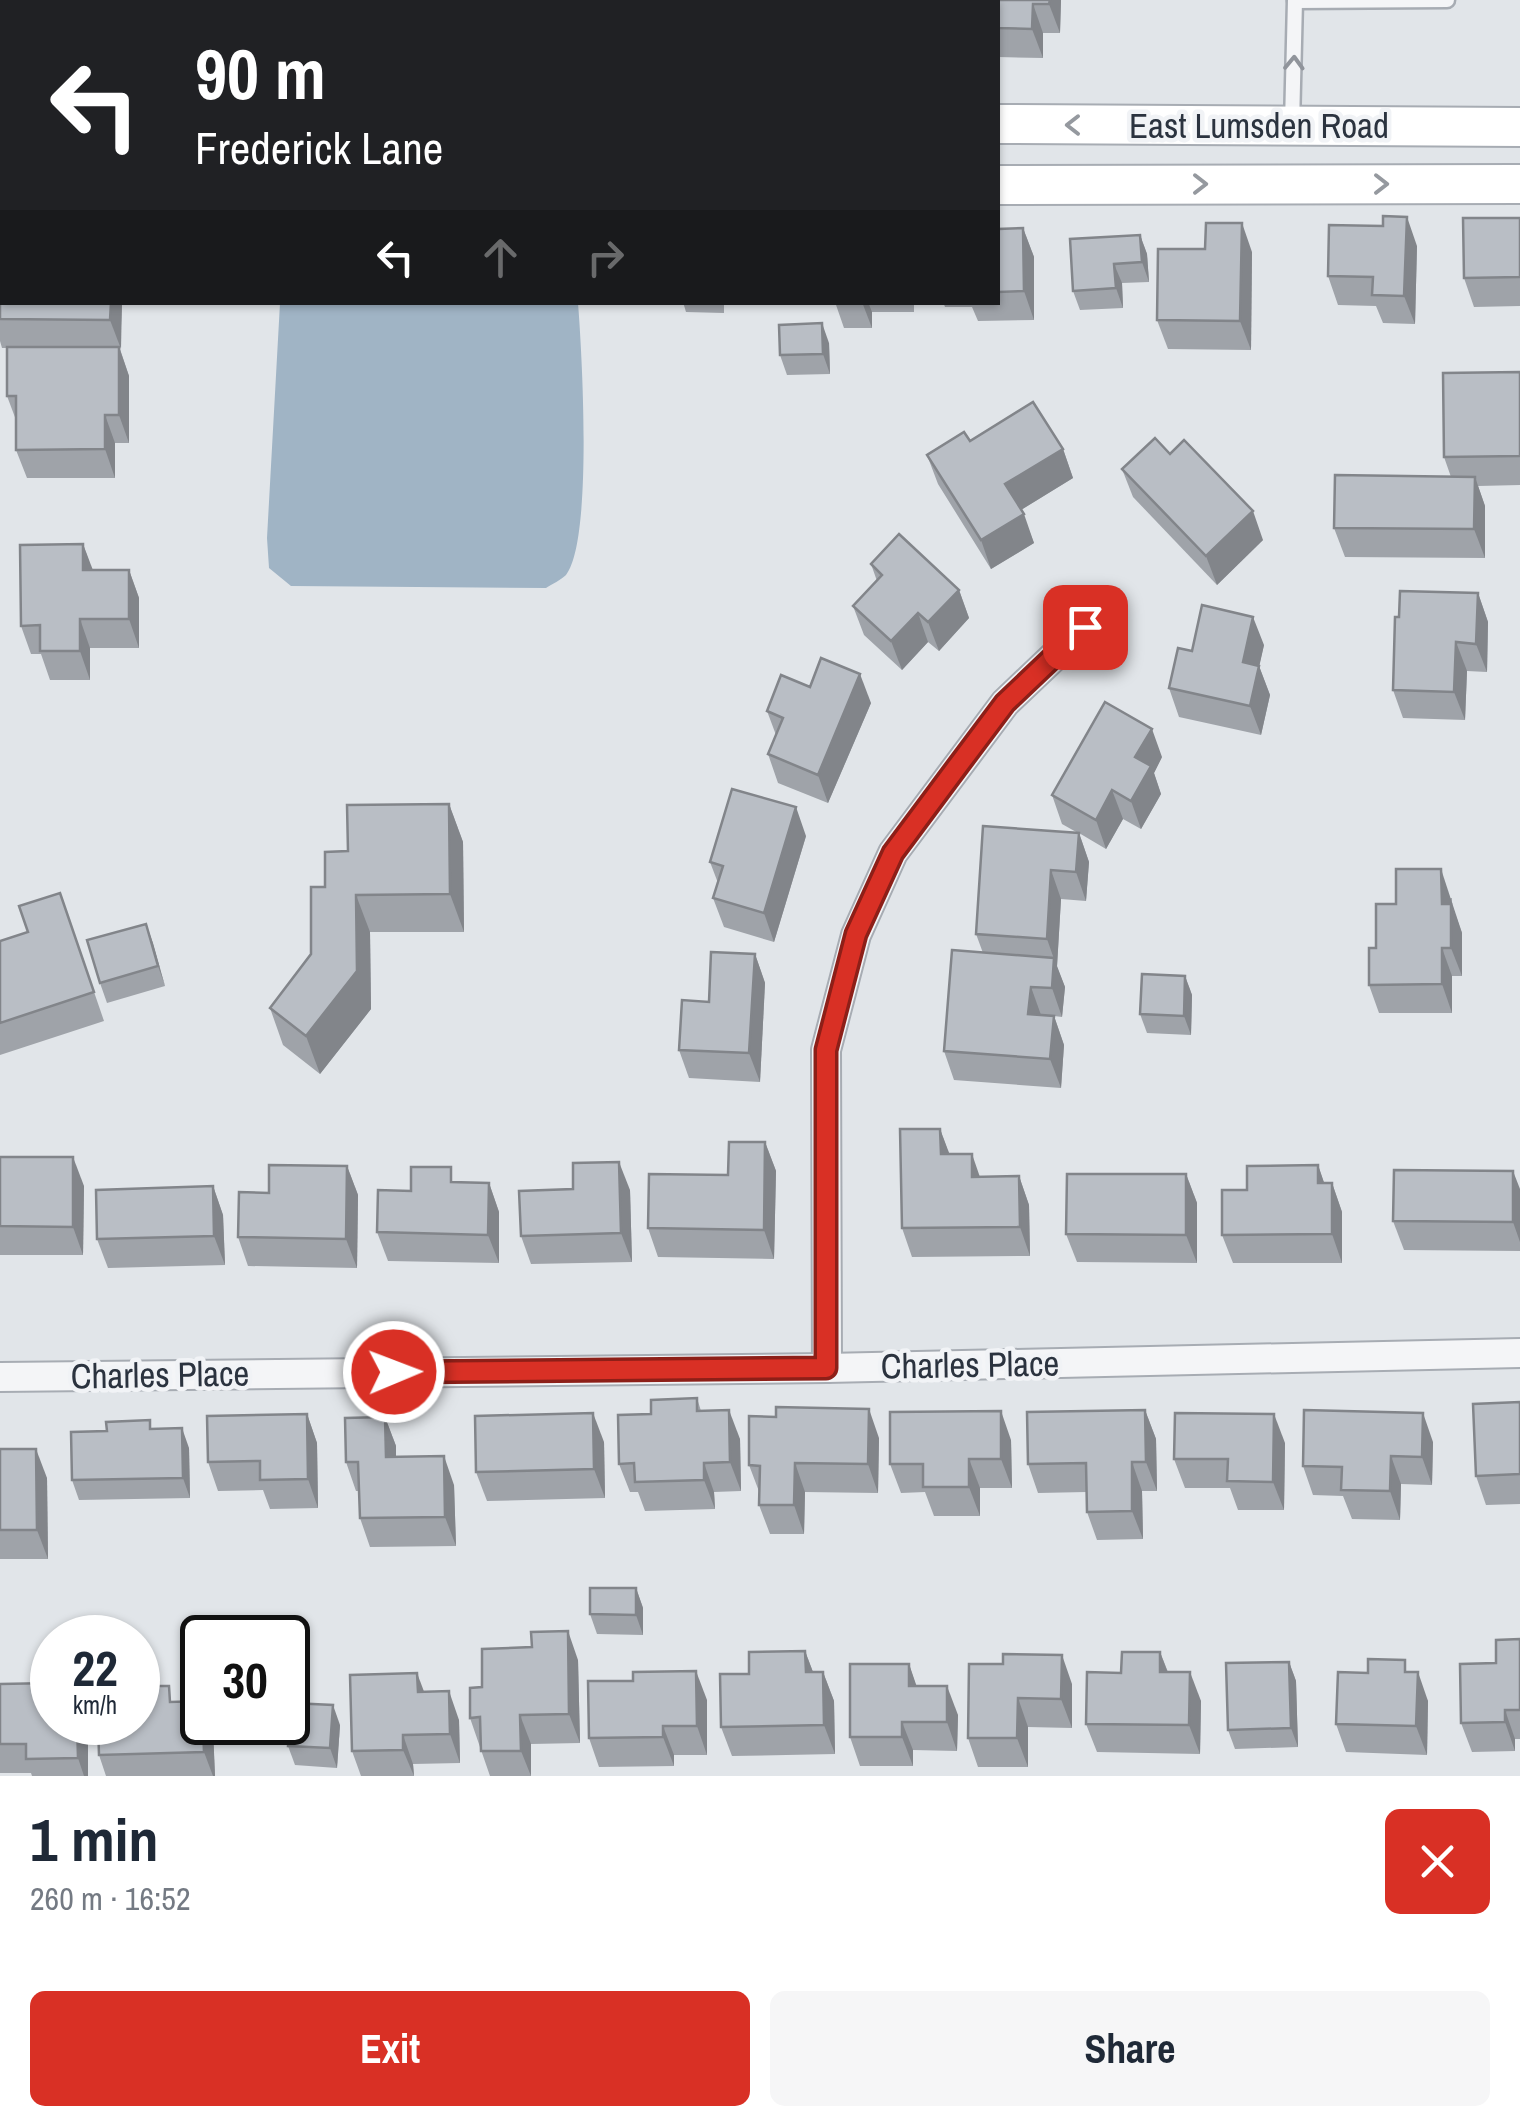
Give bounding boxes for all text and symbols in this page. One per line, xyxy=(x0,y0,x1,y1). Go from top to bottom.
text: 90 m xyxy=(195,27,326,121)
icon: left xyxy=(30,40,160,170)
one-way arrow xyxy=(1283,55,1304,71)
street label: East Lumsden Road xyxy=(1129,102,1389,149)
one-way arrow xyxy=(1064,114,1080,136)
text: Frederick Lane xyxy=(195,117,443,178)
one-way arrow xyxy=(1374,173,1389,195)
one-way arrow xyxy=(1192,174,1208,195)
icon: left xyxy=(368,230,423,285)
icon: ahead xyxy=(473,230,528,285)
icon: right xyxy=(578,230,633,285)
pin xyxy=(1043,585,1128,670)
icon: arrive xyxy=(1058,600,1113,655)
position arrow xyxy=(342,1320,446,1424)
street label: Charles Place xyxy=(880,1339,1060,1390)
street label: Charles Place xyxy=(70,1349,250,1400)
speed limit sign: 30 xyxy=(180,1615,310,1745)
text: 22 xyxy=(72,1634,118,1702)
text: km/h xyxy=(73,1688,117,1722)
text: 1 min xyxy=(30,1799,159,1880)
button: close xyxy=(1385,1809,1490,1914)
text: 260 m · 16:52 xyxy=(30,1877,190,1920)
button: Exit xyxy=(30,1991,750,2106)
button: Share xyxy=(770,1991,1490,2106)

